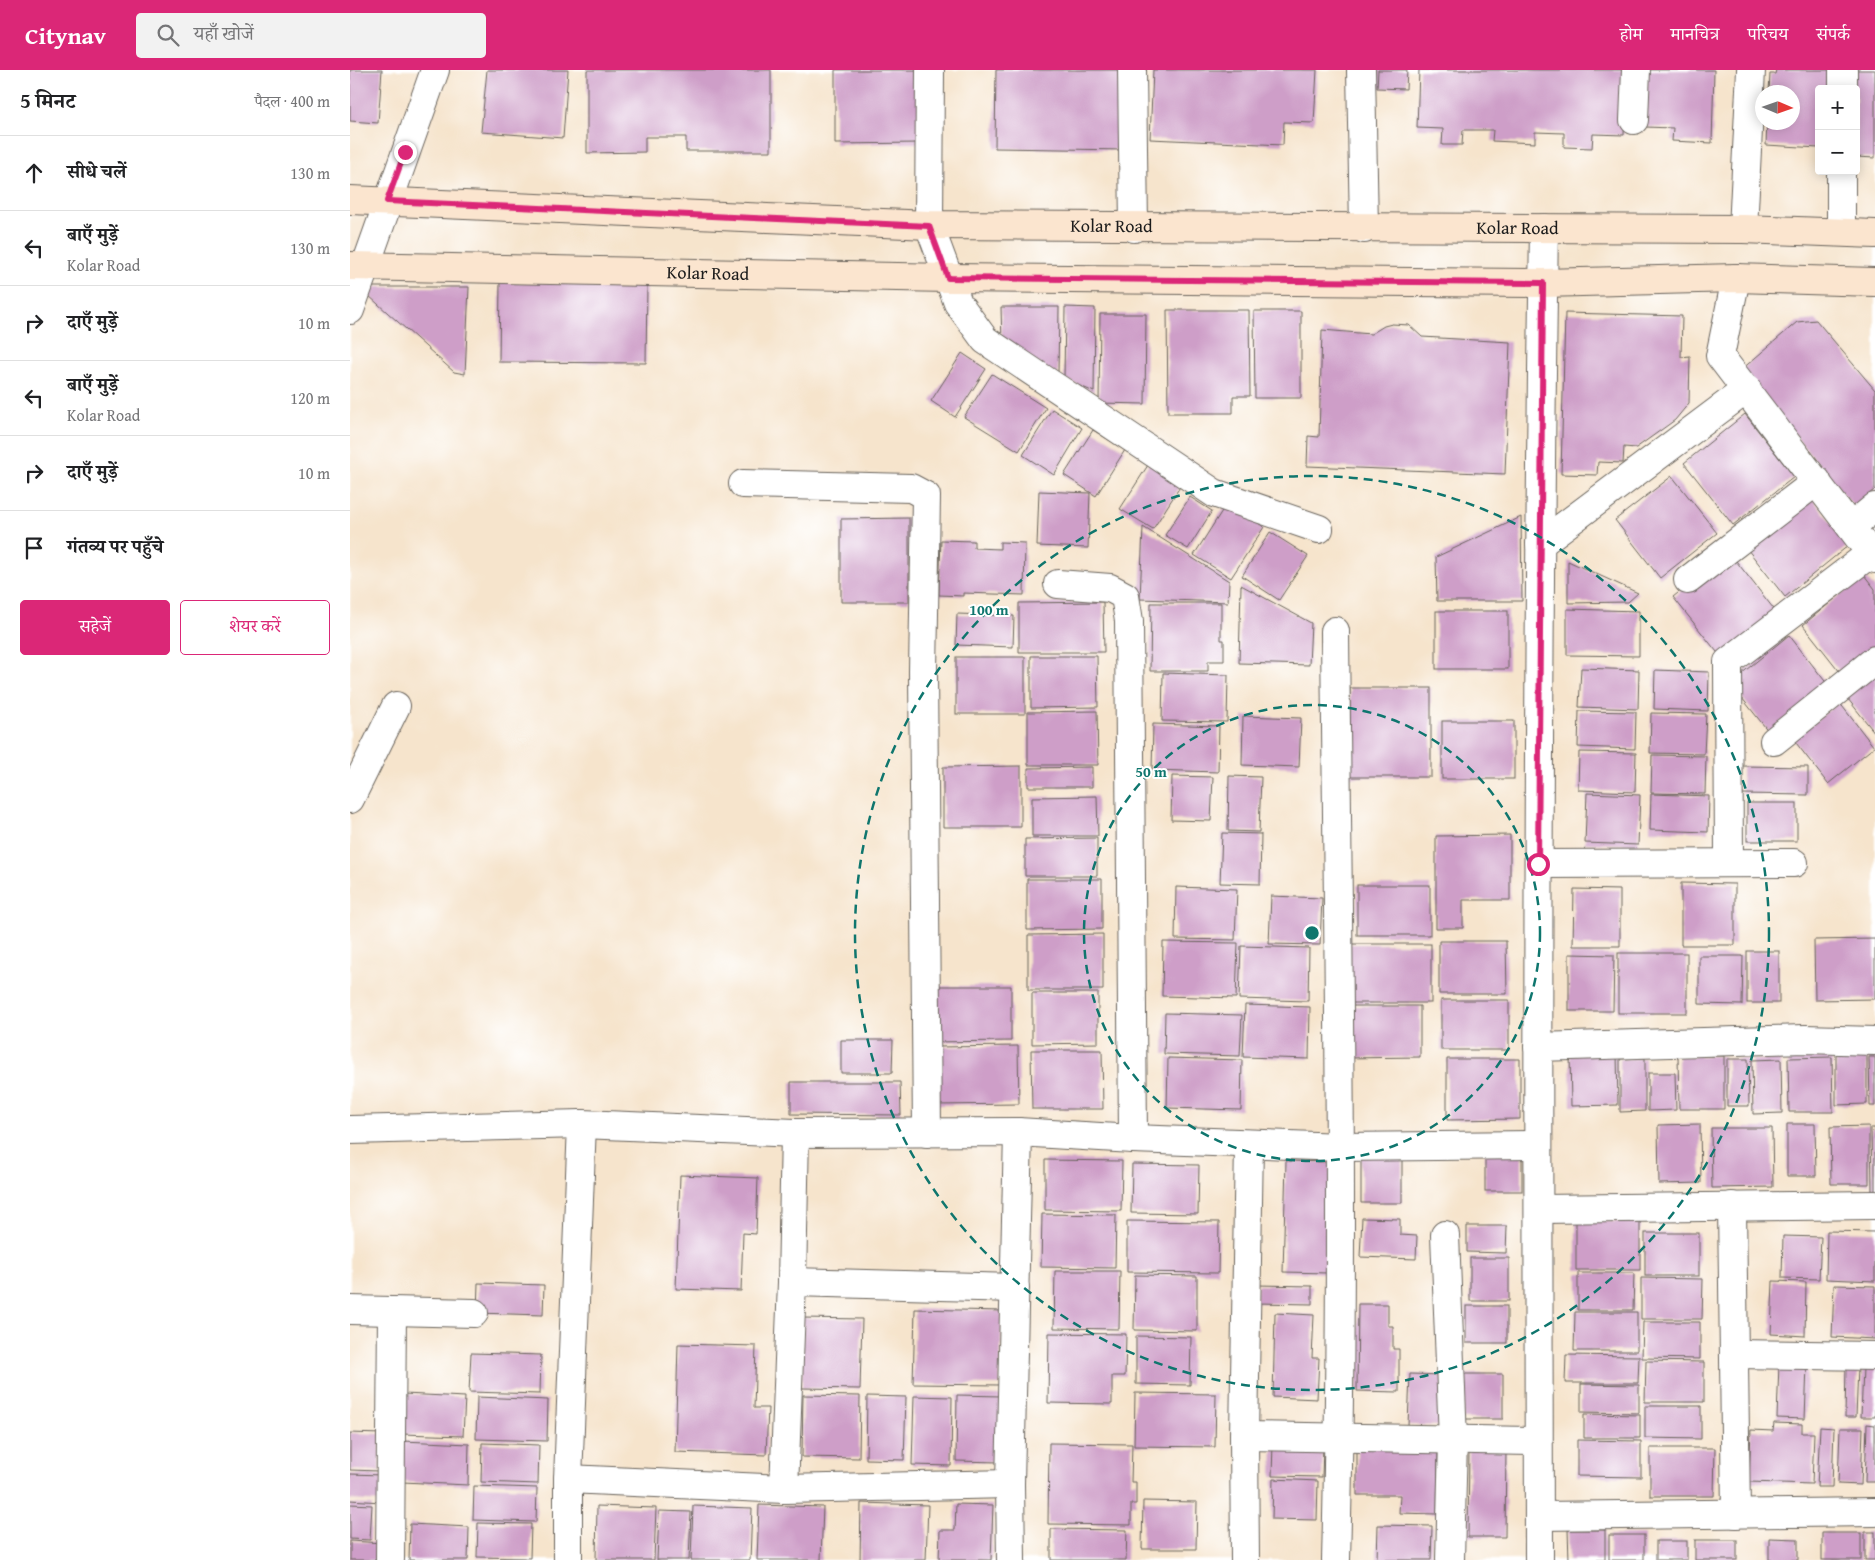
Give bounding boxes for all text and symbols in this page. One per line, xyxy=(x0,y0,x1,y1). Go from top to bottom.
search box xyxy=(136,13,486,58)
text: Citynav xyxy=(25,18,106,53)
text: यहाँ खोजें xyxy=(194,19,254,47)
text: होम xyxy=(1620,20,1643,47)
text: मानचित्र xyxy=(1671,20,1719,47)
text: परिचय xyxy=(1747,20,1788,47)
text: संपर्क xyxy=(1816,20,1850,47)
icon: search xyxy=(154,21,182,49)
text: 5 मिनट xyxy=(20,85,75,116)
north arrow xyxy=(1755,85,1800,130)
map controls xyxy=(1815,85,1860,175)
button: + xyxy=(1815,85,1860,130)
text: पैदल · 400 m xyxy=(254,89,330,113)
button: − xyxy=(1815,130,1860,175)
route end xyxy=(394,141,417,164)
text: सीधे चलें xyxy=(67,157,126,185)
icon: ahead xyxy=(20,159,48,187)
text: 130 m xyxy=(290,161,330,185)
street label: Kolar Road xyxy=(1070,212,1153,239)
street label: Kolar Road xyxy=(1476,214,1559,241)
text: बाएँ मुड़ें xyxy=(67,220,118,248)
icon: left xyxy=(20,234,48,262)
text: 130 m xyxy=(290,236,330,260)
text: Kolar Road xyxy=(67,253,140,277)
street label: Kolar Road xyxy=(666,258,750,287)
text: दाएँ मुड़ें xyxy=(67,307,118,335)
icon: right xyxy=(20,309,48,337)
text: 10 m xyxy=(298,311,330,335)
text: बाएँ मुड़ें xyxy=(67,370,118,398)
icon: left xyxy=(20,384,48,412)
text: 120 m xyxy=(290,386,330,410)
text: Kolar Road xyxy=(67,403,140,427)
text: दाएँ मुड़ें xyxy=(67,457,118,485)
icon: right xyxy=(20,459,48,487)
text: 10 m xyxy=(298,461,330,485)
text: गंतव्य पर पहुँचे xyxy=(67,532,163,560)
icon: arrive xyxy=(20,534,48,562)
text: 100 m xyxy=(969,599,1009,620)
button: सहेजें xyxy=(20,600,170,655)
button: शेयर करें xyxy=(180,600,330,655)
text: 50 m xyxy=(1135,761,1167,782)
route start xyxy=(1527,853,1550,876)
centre of rings xyxy=(1303,924,1321,942)

